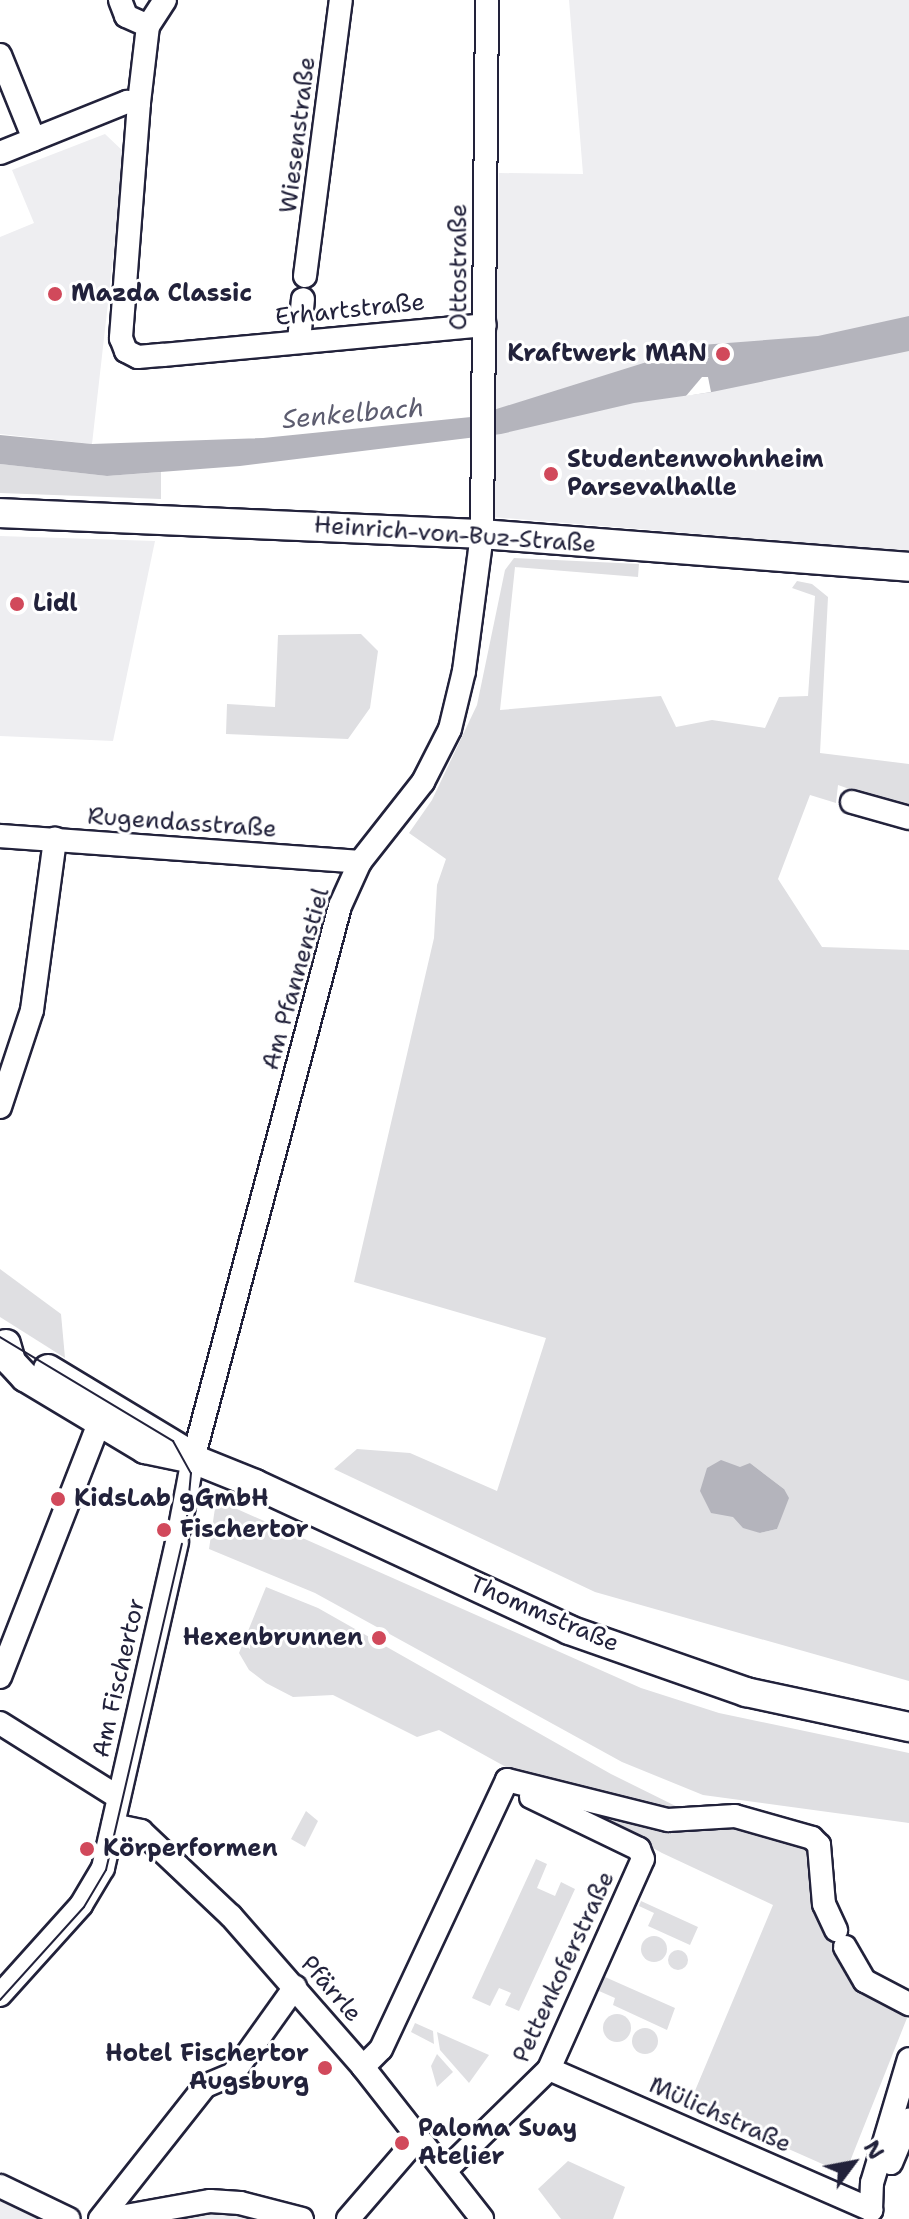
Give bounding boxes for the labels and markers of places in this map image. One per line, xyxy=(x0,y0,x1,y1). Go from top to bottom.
place label: Mazda Classic xyxy=(71,280,252,308)
marker: Mazda Classic xyxy=(46,285,64,303)
place label: Kraftwerk MAN xyxy=(507,340,707,368)
marker: Kraftwerk MAN xyxy=(714,345,732,363)
place label: Studentenwohnheim Parsevalhalle xyxy=(567,446,824,502)
marker: Studentenwohnheim Parsevalhalle xyxy=(542,465,560,483)
place label: Lidl xyxy=(33,590,78,618)
marker: Lidl xyxy=(8,595,26,613)
place label: KidsLab gGmbH xyxy=(74,1485,269,1513)
marker: KidsLab gGmbH xyxy=(49,1490,67,1508)
place label: Fischertor xyxy=(180,1516,309,1544)
marker: Fischertor xyxy=(155,1521,173,1539)
place label: Hexenbrunnen xyxy=(183,1624,363,1652)
marker: Hexenbrunnen xyxy=(370,1629,388,1647)
place label: Körperformen xyxy=(103,1835,278,1863)
marker: Körperformen xyxy=(78,1840,96,1858)
place label: Hotel Fischertor Augsburg xyxy=(105,2040,309,2096)
marker: Hotel Fischertor Augsburg xyxy=(316,2059,334,2077)
place label: Paloma Suay Atelier xyxy=(418,2115,577,2171)
marker: Paloma Suay Atelier xyxy=(393,2134,411,2152)

